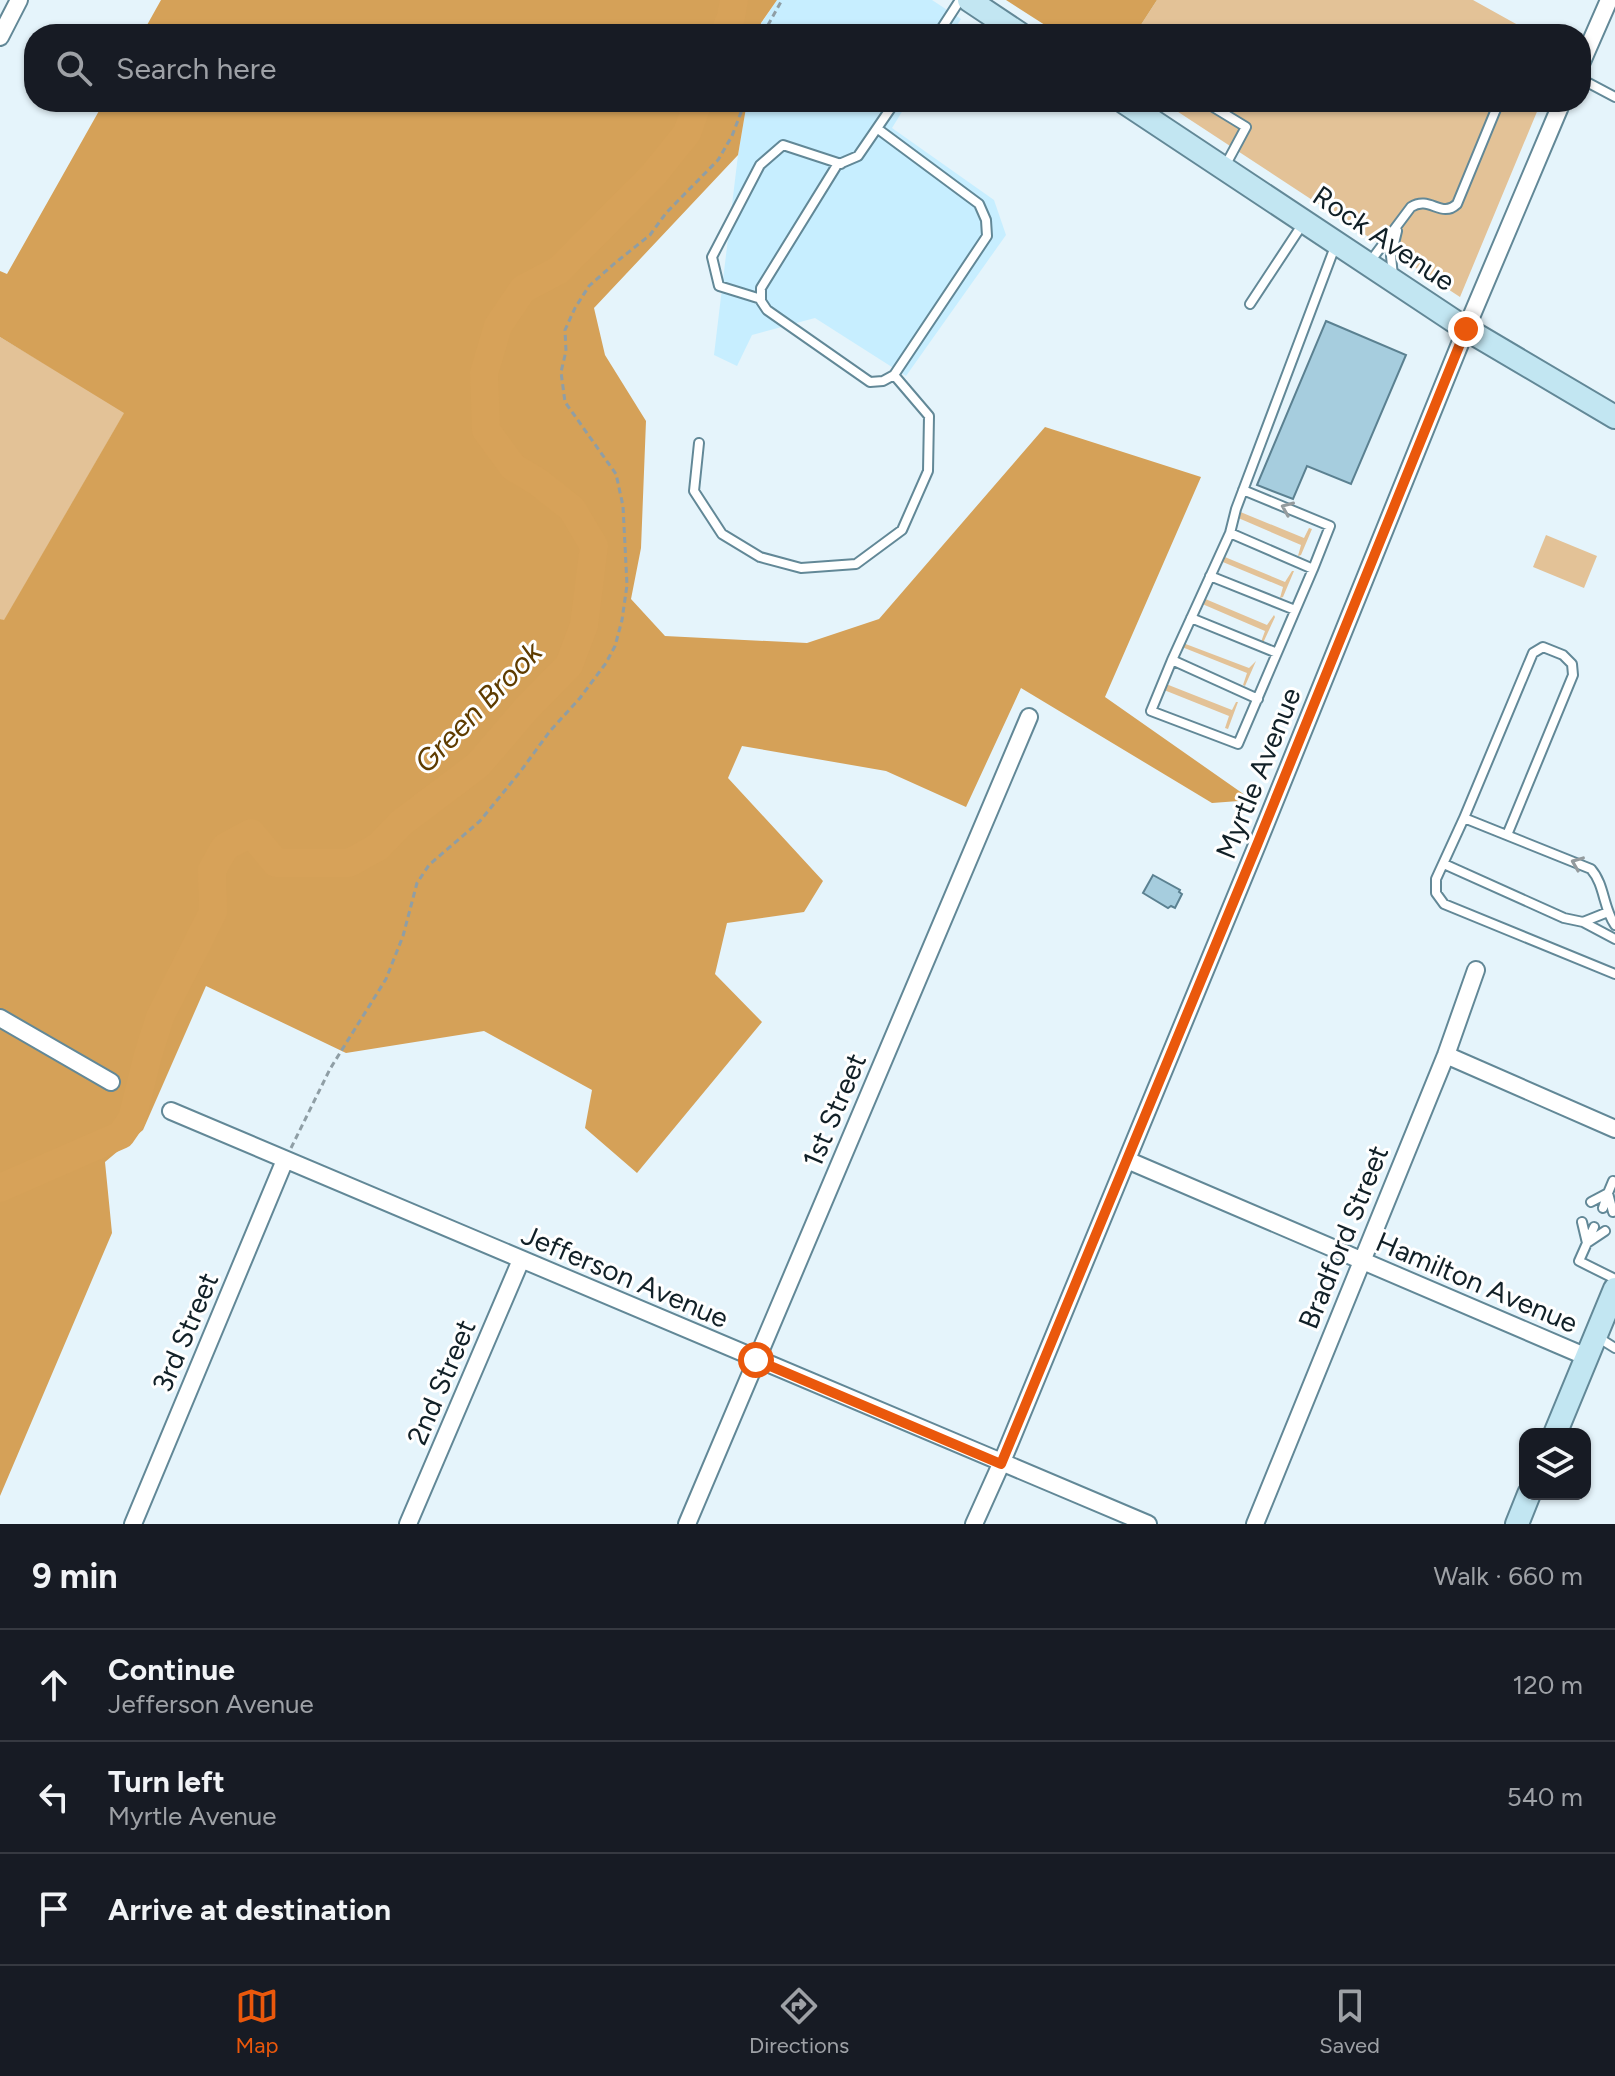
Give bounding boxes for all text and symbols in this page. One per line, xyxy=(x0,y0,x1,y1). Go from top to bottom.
search box xyxy=(24,24,1591,112)
icon: search xyxy=(52,46,96,90)
text: Search here xyxy=(116,50,276,87)
street label: Rock Avenue xyxy=(1306,178,1462,298)
route end xyxy=(1448,311,1484,347)
one-way arrow xyxy=(1281,501,1295,518)
water label: Green Brook xyxy=(406,633,551,780)
street label: Myrtle Avenue xyxy=(1208,682,1308,864)
one-way arrow xyxy=(1571,856,1585,873)
street label: 1st Street xyxy=(795,1048,873,1172)
street label: Bradford Street xyxy=(1291,1140,1395,1334)
street label: Jefferson Avenue xyxy=(516,1217,734,1335)
street label: Hamilton Avenue xyxy=(1371,1224,1583,1340)
street label: 3rd Street xyxy=(145,1267,225,1397)
street label: 2nd Street xyxy=(399,1314,483,1450)
route start xyxy=(738,1342,774,1378)
map controls xyxy=(1519,1428,1591,1500)
button: layers xyxy=(1519,1428,1591,1500)
text: 9 min xyxy=(32,1556,118,1597)
text: Walk · 660 m xyxy=(1433,1560,1583,1592)
text: Continue xyxy=(108,1651,235,1688)
icon: ahead xyxy=(32,1663,76,1707)
text: 120 m xyxy=(1513,1669,1583,1701)
text: Jefferson Avenue xyxy=(108,1688,314,1720)
text: Turn left xyxy=(108,1763,225,1800)
icon: left xyxy=(32,1775,76,1819)
text: 540 m xyxy=(1507,1781,1583,1813)
text: Myrtle Avenue xyxy=(108,1800,277,1832)
icon: arrive xyxy=(32,1887,76,1931)
text: Arrive at destination xyxy=(108,1891,391,1928)
tab: Map xyxy=(235,1984,279,2059)
tab: Directions xyxy=(749,1984,849,2059)
tab: Saved xyxy=(1319,1984,1380,2059)

